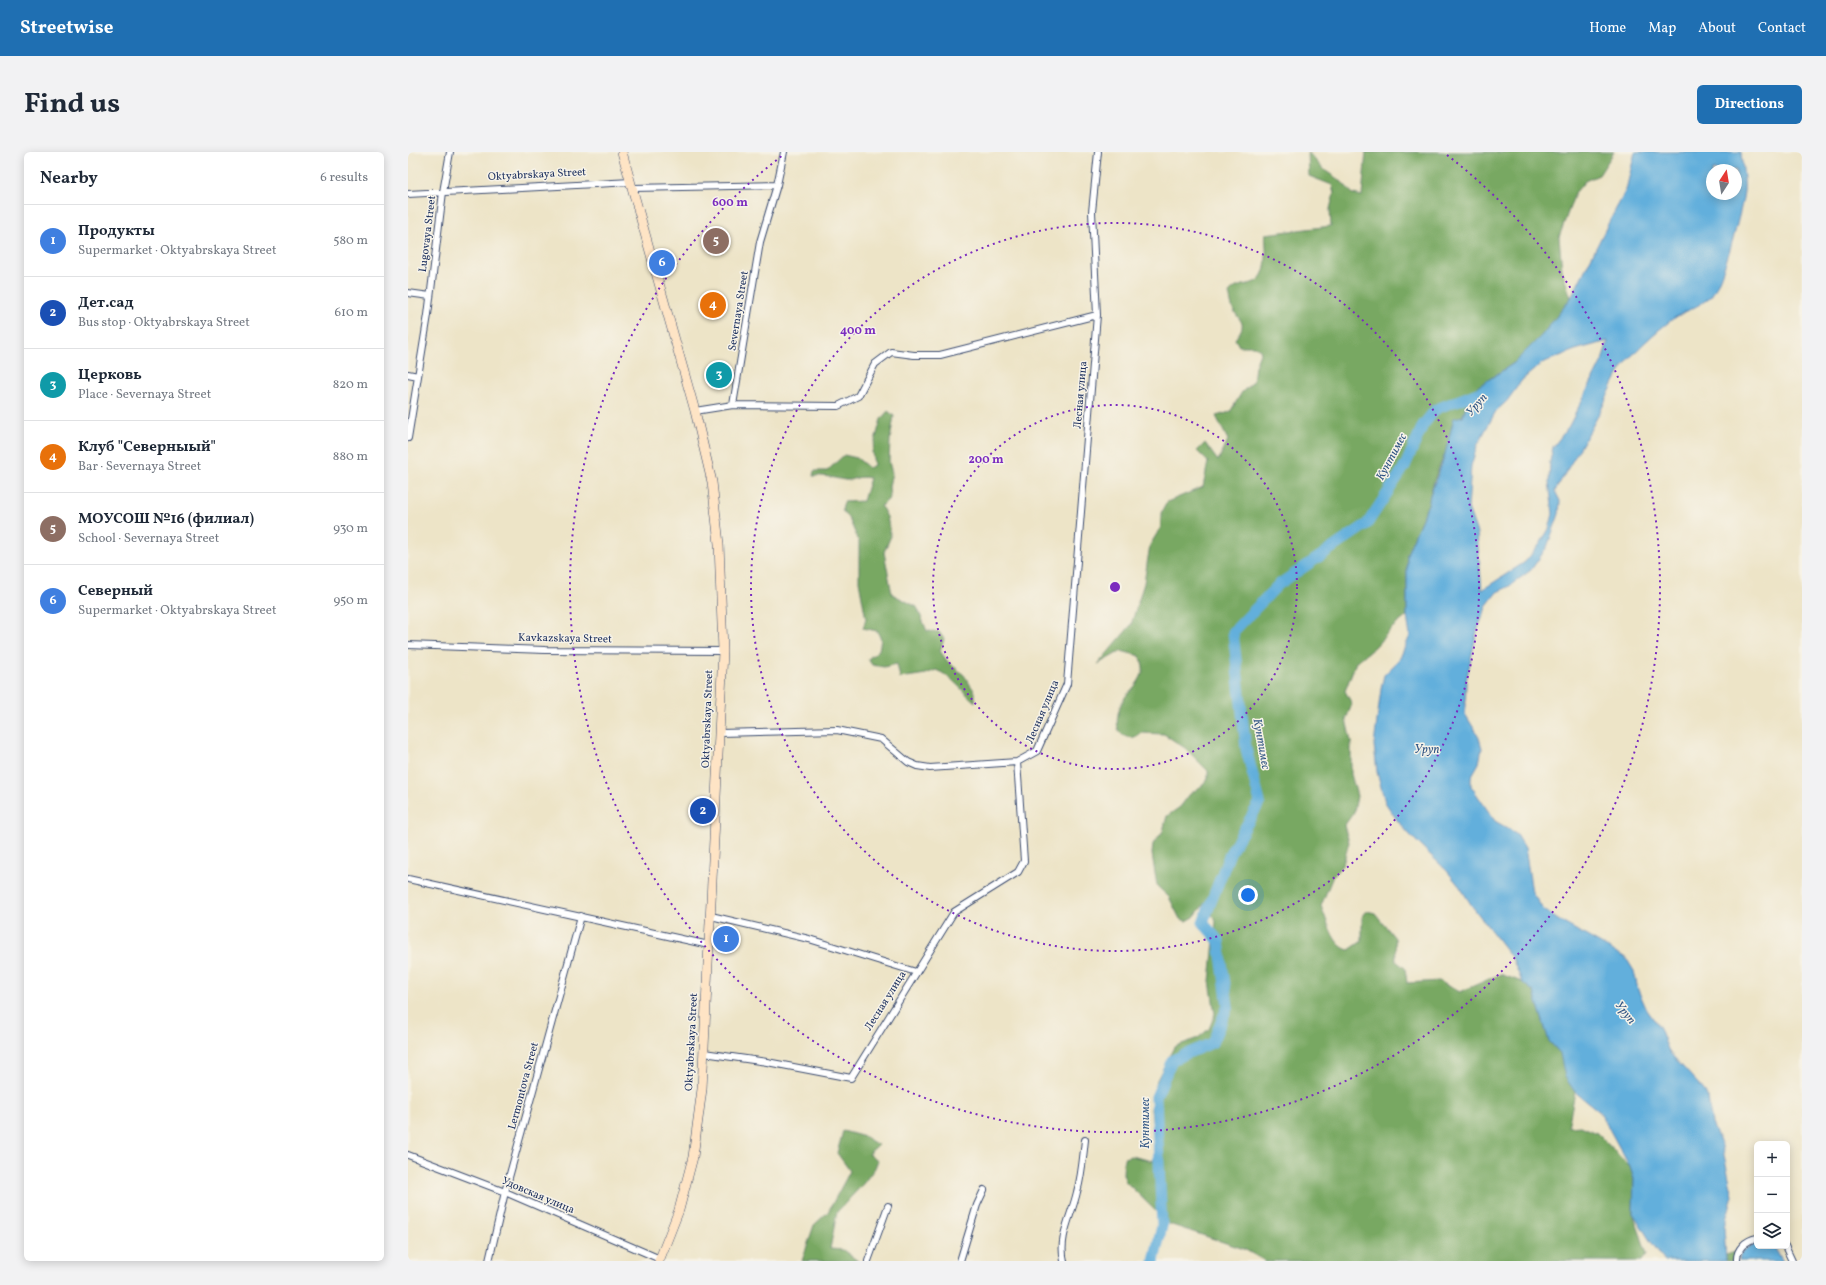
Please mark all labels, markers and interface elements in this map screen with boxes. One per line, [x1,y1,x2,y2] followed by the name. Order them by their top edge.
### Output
[20,15,113,41] text: Streetwise
[1589,19,1626,38] text: Home
[1648,19,1676,38] text: Map
[1698,19,1736,38] text: About
[1758,19,1806,38] text: Contact
[24,85,120,124] text: Find us
[1697,85,1802,124] button: Directions
[1706,164,1742,200] north arrow
[488,165,587,185] street label: Oktyabrskaya Street
[40,167,98,190] text: Nearby
[320,169,368,187] text: 6 results
[416,195,440,273] street label: Lugovaya Street
[712,195,748,211] text: 600 m
[78,221,155,242] text: Продукты
[703,226,729,256] pin: 5
[50,232,56,250] text: 1
[333,232,368,250] text: 580 m
[78,242,276,260] text: Supermarket · Oktyabrskaya Street
[649,248,675,278] pin: 6
[725,270,753,352] street label: Severnaya Street
[700,290,726,320] pin: 4
[78,293,134,314] text: Дет.сад
[50,304,56,322] text: 2
[334,304,368,322] text: 610 m
[78,314,250,332] text: Bus stop · Oktyabrskaya Street
[840,323,876,339] text: 400 m
[706,360,732,390] pin: 3
[1071,360,1091,430] street label: Лесная улица
[78,365,142,386] text: Церковь
[50,376,56,394] text: 3
[333,376,368,394] text: 820 m
[78,386,211,404] text: Place · Severnaya Street
[1463,390,1491,420] water label: Уруп
[1373,430,1411,483] water label: Кунтимес
[78,437,216,458] text: Клуб "Северныый"
[49,448,57,466] text: 4
[333,448,368,466] text: 880 m
[968,452,1004,468] text: 200 m
[78,458,201,476] text: Bar · Severnaya Street
[78,509,254,530] text: МОУСОШ №16 (филиал)
[50,520,56,538] text: 5
[333,520,368,538] text: 930 m
[78,530,219,548] text: School · Severnaya Street
[1108,580,1122,594] centre of rings
[78,581,153,602] text: Северный
[49,592,57,610] text: 6
[333,592,368,610] text: 950 m
[78,602,276,620] text: Supermarket · Oktyabrskaya Street
[518,631,612,647] street label: Kavkazskaya Street
[699,669,717,768] street label: Oktyabrskaya Street
[1023,677,1063,746] street label: Лесная улица
[1249,717,1273,771] water label: Кунтимес
[1414,742,1440,758] water label: Уруп
[690,796,716,826] pin: 2
[1238,885,1258,905] your location
[713,924,739,954] pin: 1
[862,968,911,1034] street label: Лесная улица
[682,992,702,1091] street label: Oktyabrskaya Street
[1611,998,1639,1028] water label: Уруп
[505,1040,543,1131] street label: Lermontova Street
[1138,1097,1154,1149] water label: Кунтимес
[1754,1141,1790,1249] map controls
[1754,1141,1790,1177] button: +
[499,1174,577,1218] street label: Удовская улица
[1754,1177,1790,1213] button: −
[1754,1213,1790,1249] button: layers

